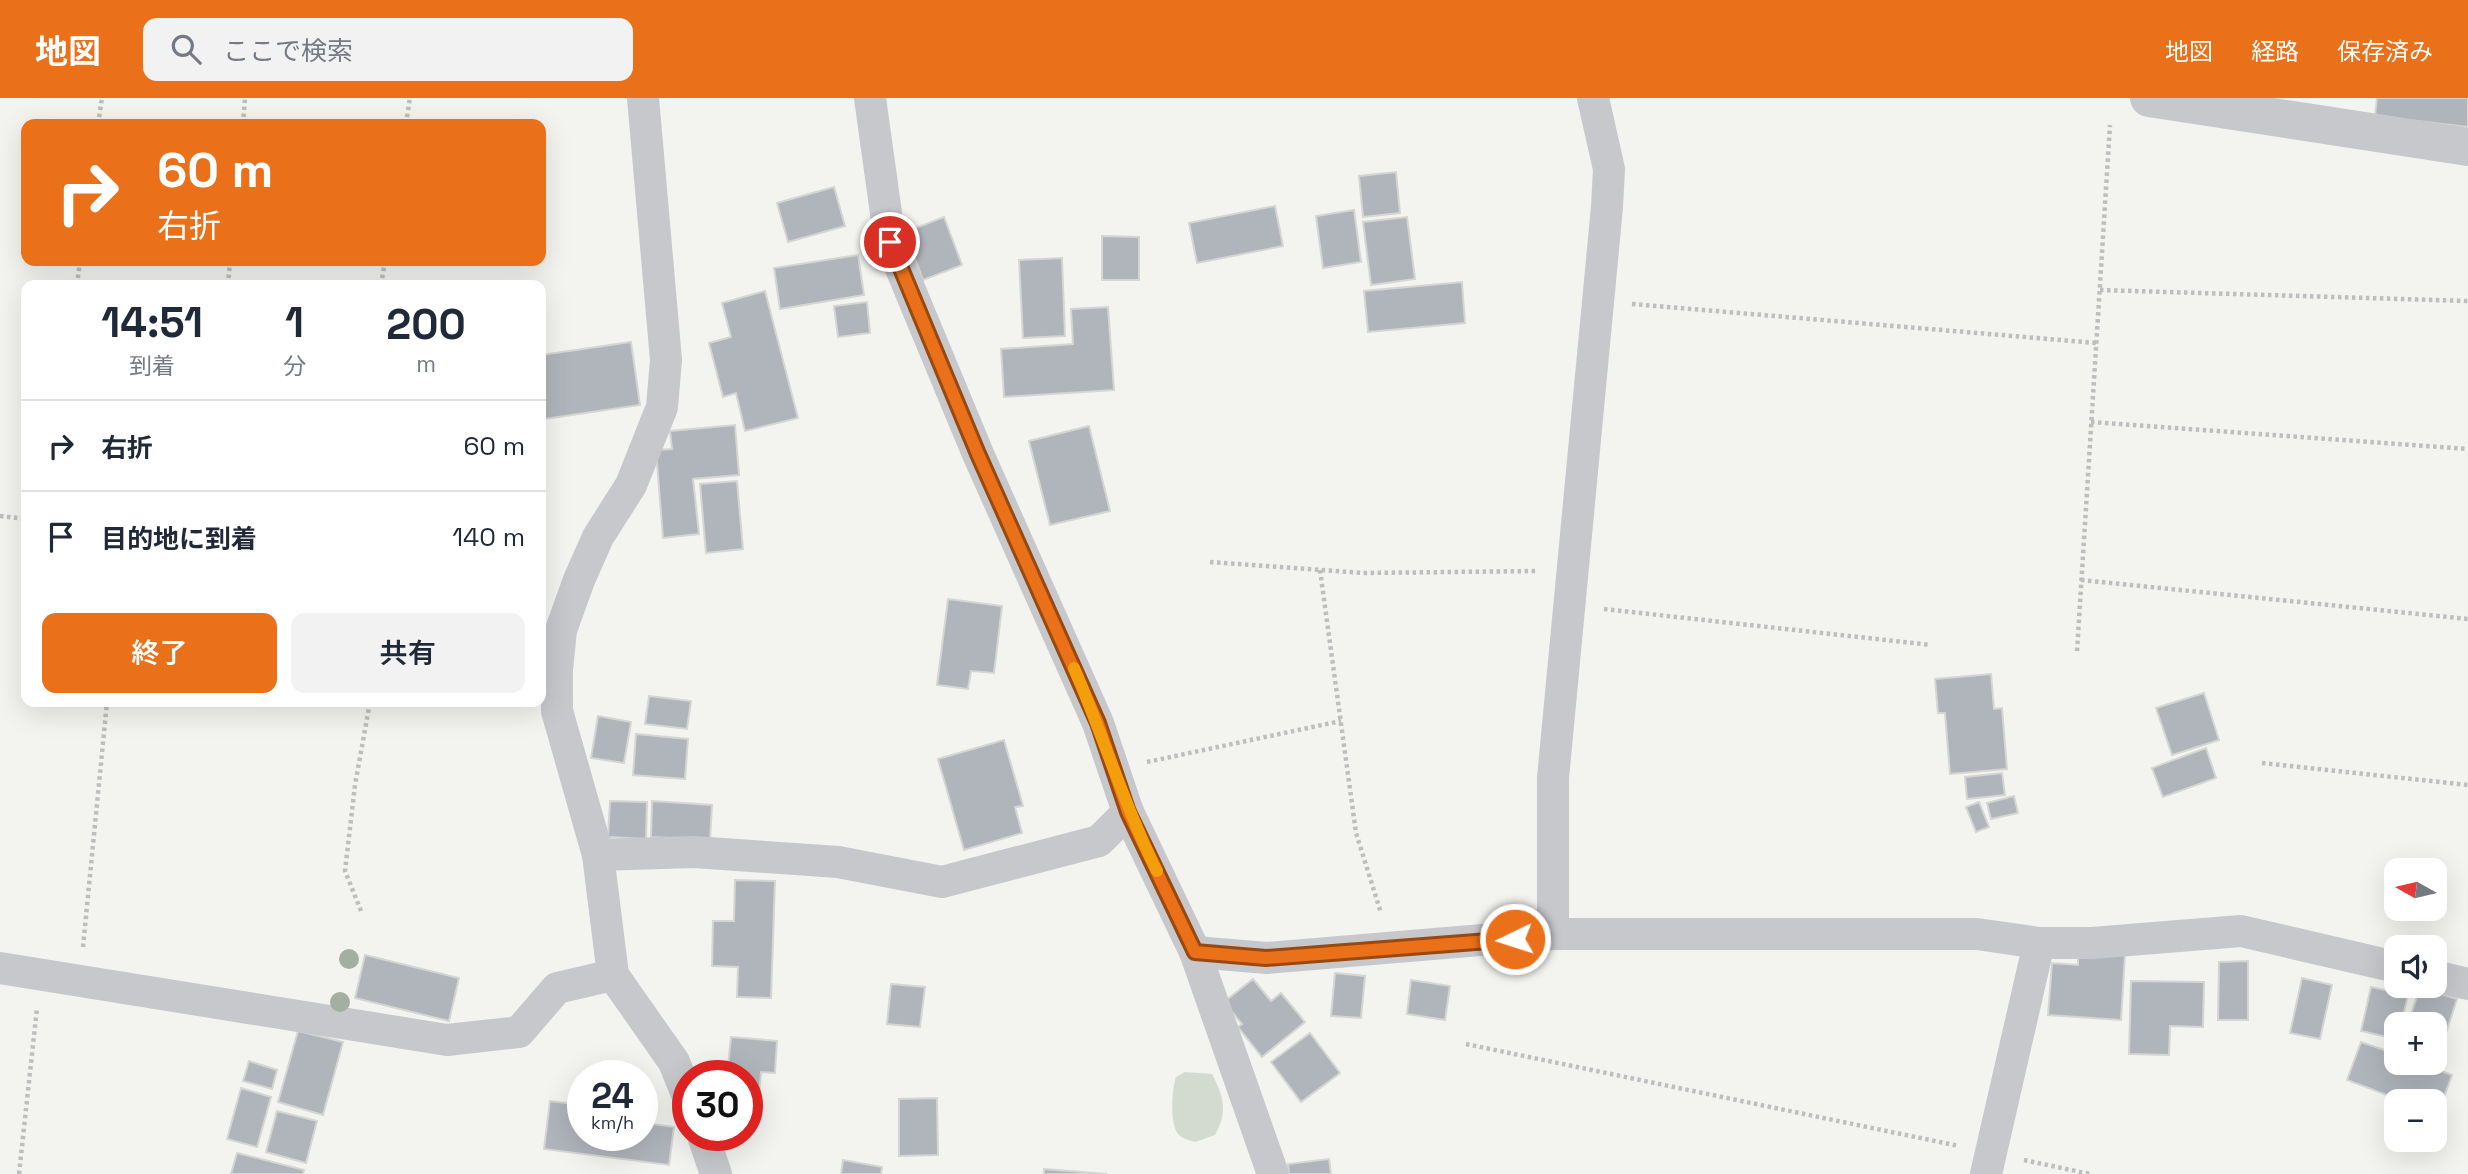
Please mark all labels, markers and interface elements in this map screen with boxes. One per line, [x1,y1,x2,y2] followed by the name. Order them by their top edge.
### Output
[143,18,633,81] search box
[167,30,205,68] icon: search
[35,31,101,73] text: 地図
[223,34,353,68] text: ここで検索
[2165,36,2213,67] text: 地図
[2251,36,2299,67] text: 経路
[2337,36,2433,67] text: 保存済み
[157,139,273,201] text: 60 m
[42,147,133,238] icon: right
[157,206,221,246] text: 右折
[860,212,920,272] pin
[871,223,909,261] icon: arrive
[101,296,203,349] text: 14:51
[285,296,304,349] text: 1
[386,298,466,351] text: 200
[416,349,436,379] text: m
[129,351,175,381] text: 到着
[283,351,306,381] text: 分
[42,427,80,465] icon: right
[463,429,525,463] text: 60 m
[101,431,153,465] text: 右折
[42,518,80,556] icon: arrive
[452,520,525,554] text: 140 m
[101,522,257,556] text: 目的地に到着
[42,613,277,693] button: 終了
[291,613,525,693] button: 共有
[2384,858,2446,920] north arrow
[2384,858,2447,1152] map controls
[1478,902,1552,976] position arrow
[2384,935,2447,998] button: sound
[2384,1012,2447,1075] button: +
[672,1060,763,1151] speed limit sign: 30
[591,1074,634,1118] text: 24
[2384,1089,2447,1152] button: −
[591,1111,634,1134] text: km/h

